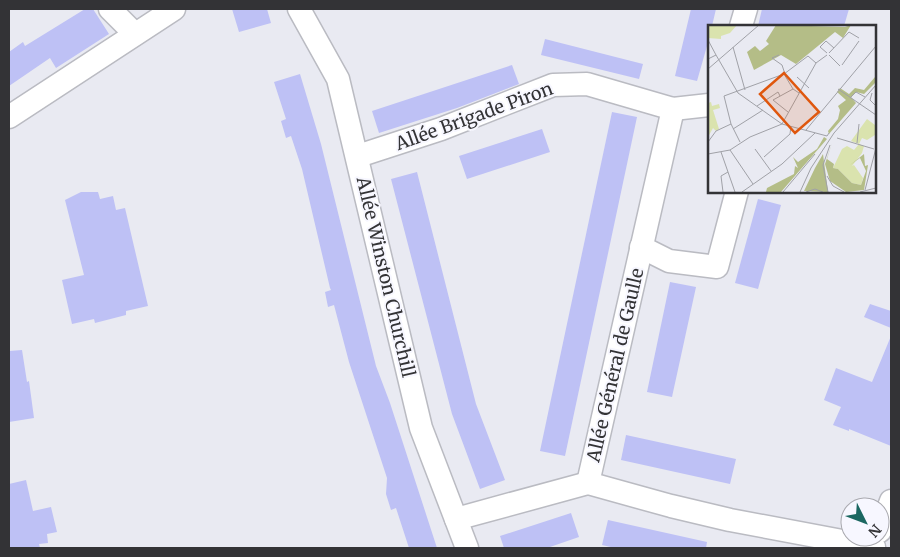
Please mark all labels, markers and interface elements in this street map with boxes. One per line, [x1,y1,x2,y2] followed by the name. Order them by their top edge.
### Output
[708,25,875,192] inset map
[391,77,556,156] street label: Allée Brigade Piron
[352,174,420,380] street label: Allée Winston Churchill
[581,266,648,465] street label: Allée Général de Gaulle
[840,497,890,547] north arrow
[864,521,885,541] text: N

